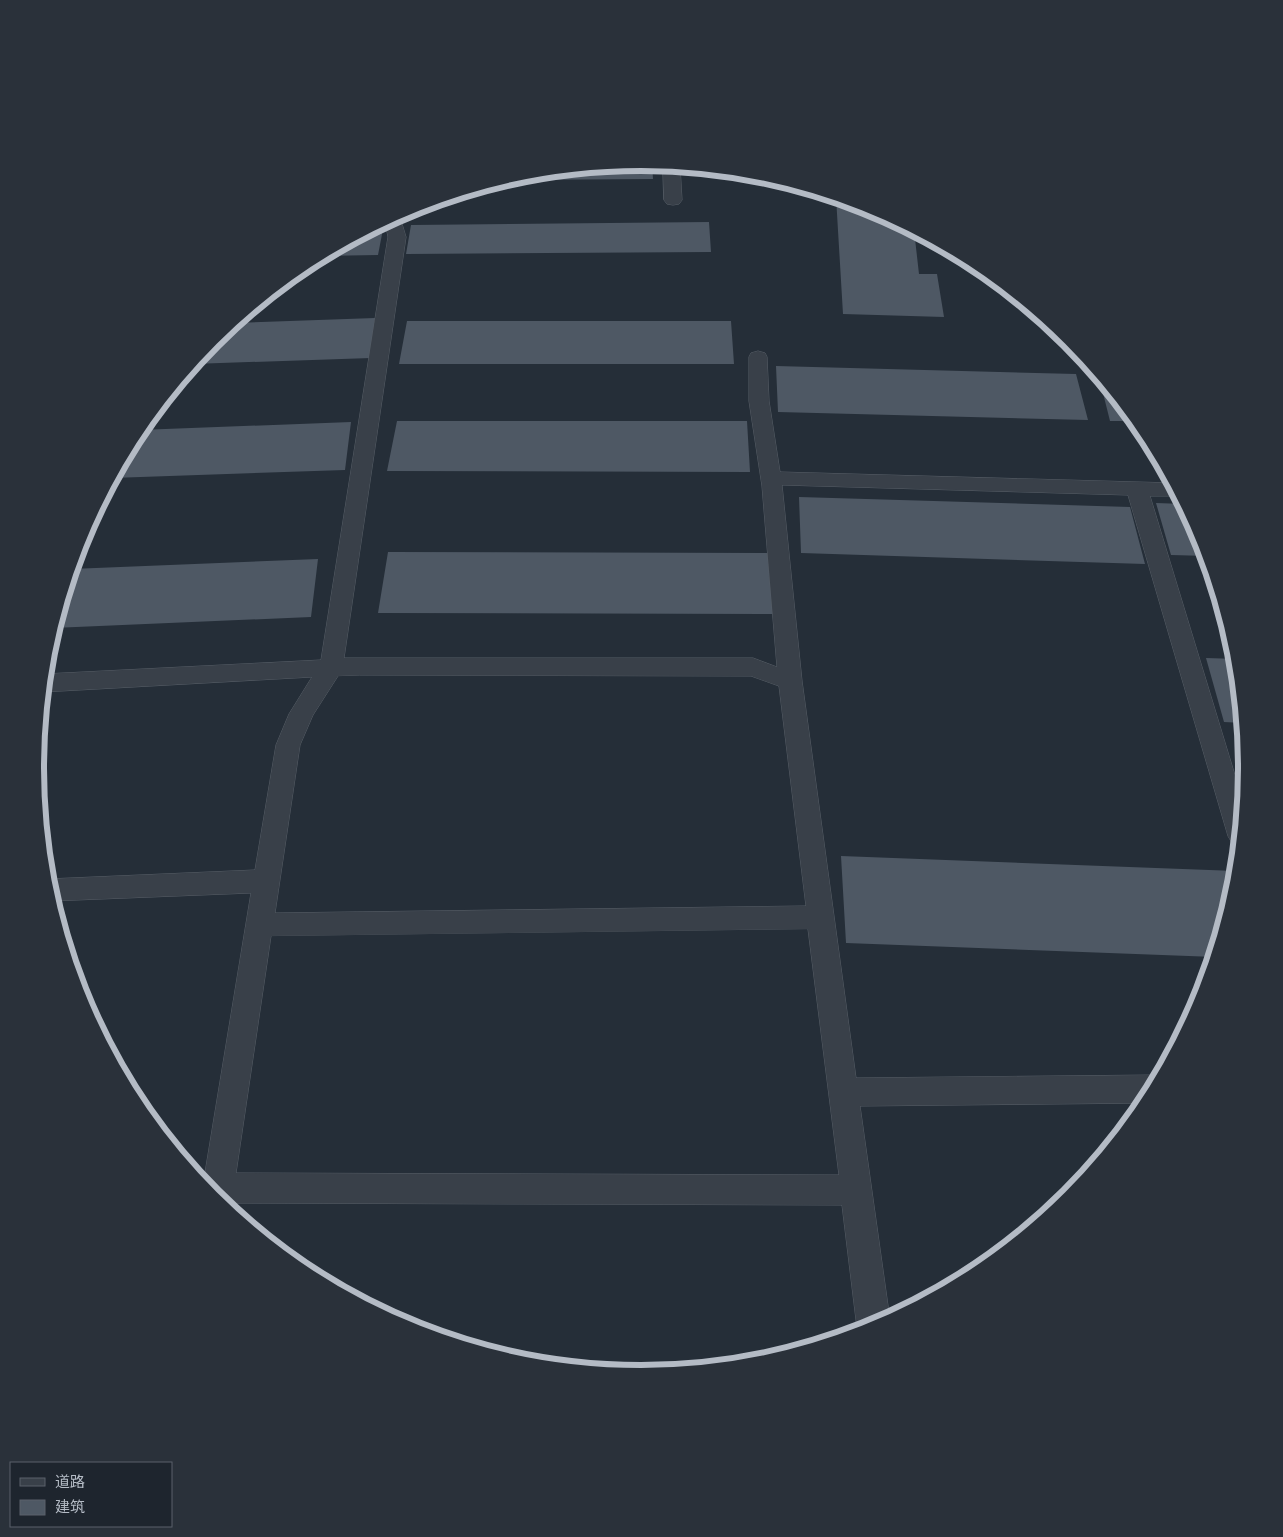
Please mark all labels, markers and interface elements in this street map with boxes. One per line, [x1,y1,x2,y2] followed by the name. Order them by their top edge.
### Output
[10,1462,172,1527] legend
[55,1472,85,1491] text: 道路
[55,1497,85,1516] text: 建筑

